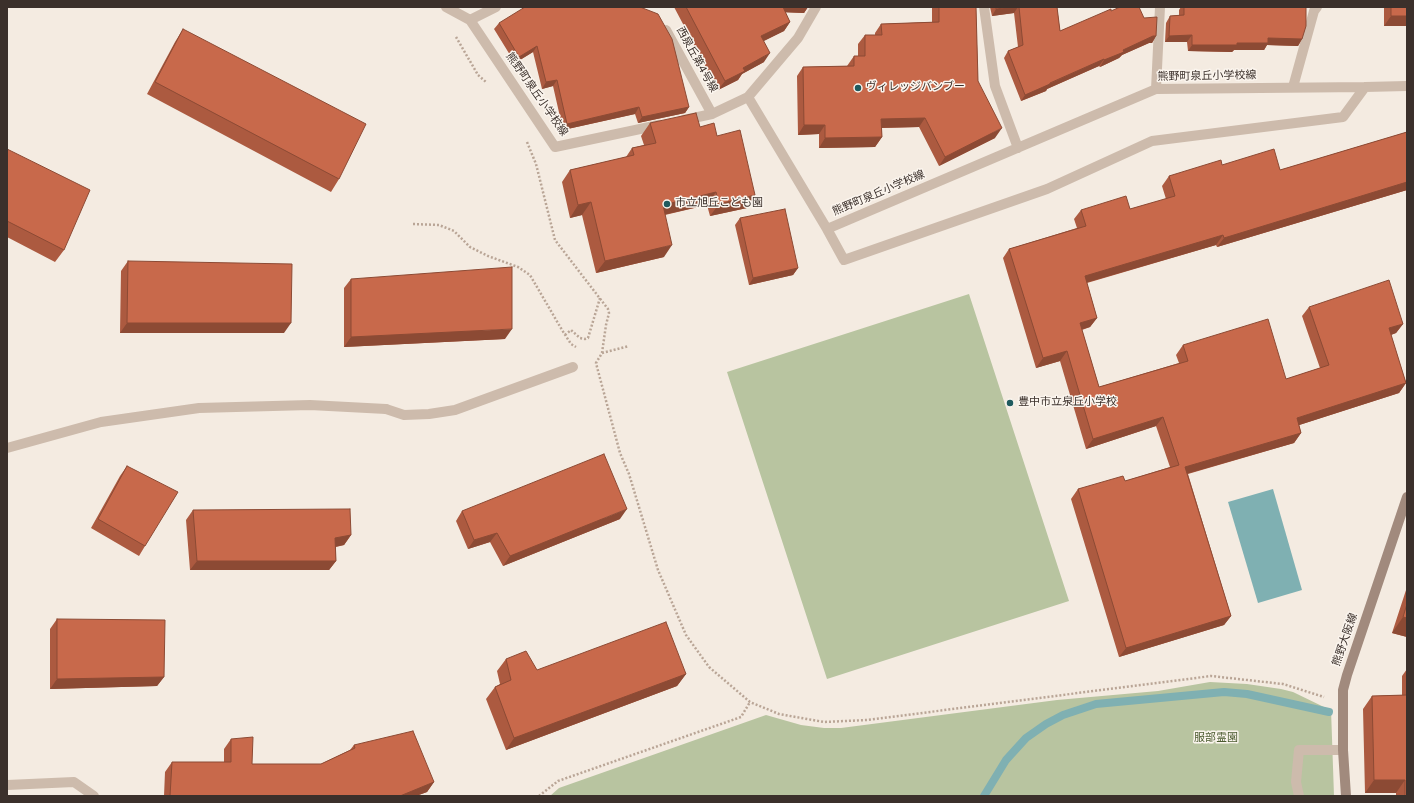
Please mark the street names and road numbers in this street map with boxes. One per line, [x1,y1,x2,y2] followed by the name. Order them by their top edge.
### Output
[673,25,719,95] street label: 西泉丘第4号線
[502,51,570,139] street label: 熊野町泉丘小学校線
[1157,70,1257,84] street label: 熊野町泉丘小学校線
[831,169,927,219] street label: 熊野町泉丘小学校線
[1331,612,1361,668] street label: 熊野大阪線

